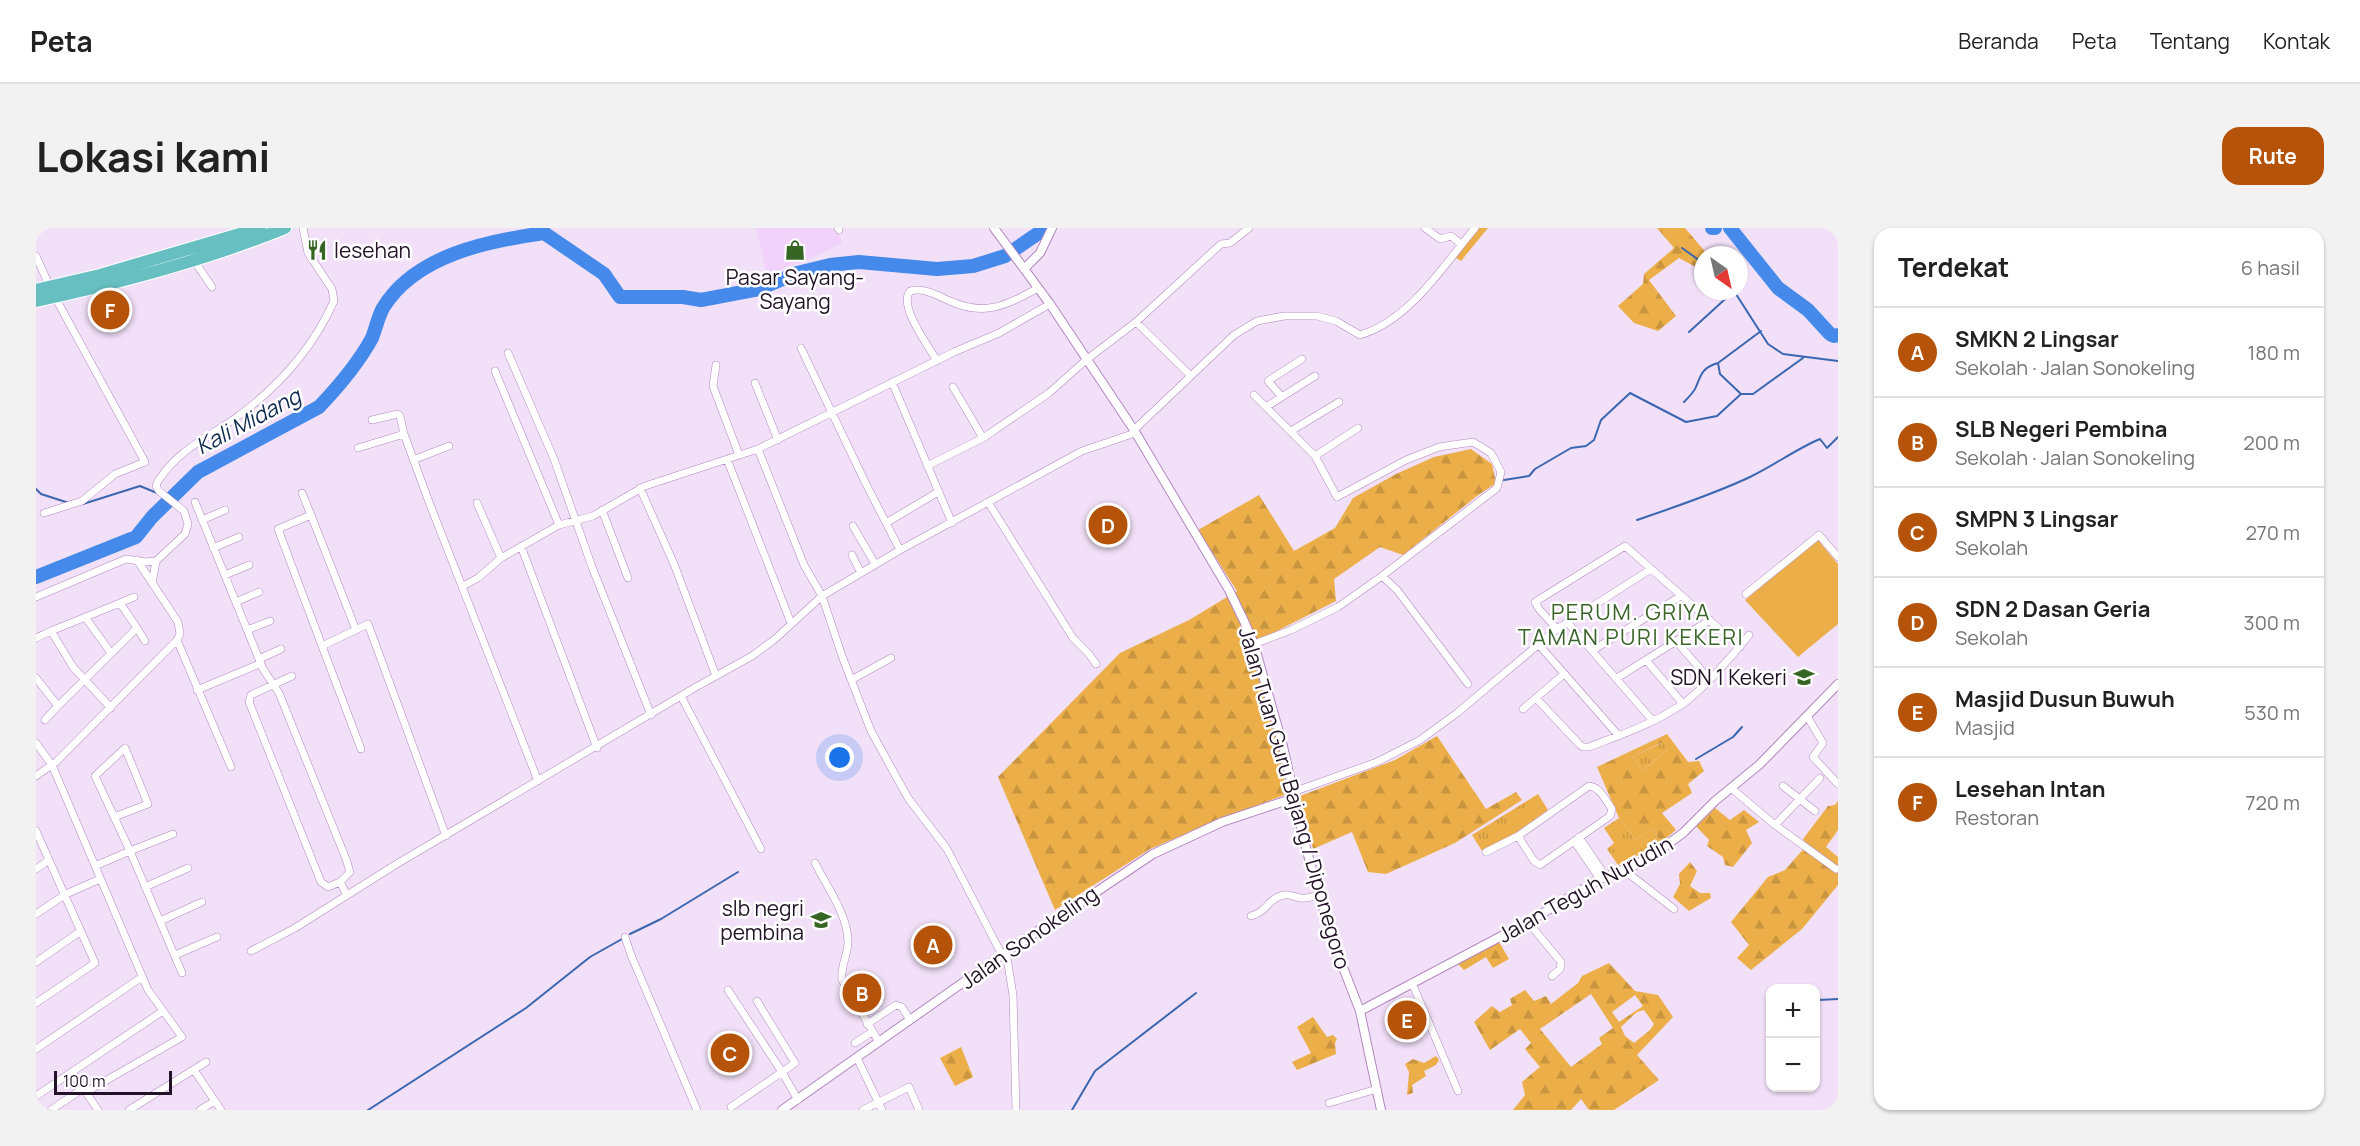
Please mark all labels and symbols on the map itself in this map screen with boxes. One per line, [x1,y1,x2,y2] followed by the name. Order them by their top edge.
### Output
[334,236,411,264] place label: lesehan
[305,238,329,262] restaurant icon: lesehan
[783,238,807,262] shop icon: Pasar Sayang- Sayang
[1694,246,1748,300] north arrow
[726,263,864,315] place label: Pasar Sayang- Sayang
[90,288,130,332] pin: F
[190,380,308,461] water label: Kali Midang
[1088,502,1128,548] pin: D
[1518,597,1744,652] district label: PERUM. GRIYA TAMAN PURI KEKERI
[1233,624,1357,972] street label: Jalan Tuan Guru Bajang / Diponegoro
[1670,663,1787,691] place label: SDN 1 Kekeri
[1792,665,1816,689] school or university icon: SDN 1 Kekeri
[825,743,854,772] your location
[1492,829,1678,949] street label: Jalan Teguh Nurudin
[955,879,1103,995] street label: Jalan Sonokeling
[720,894,804,946] place label: slb negri pembina
[809,908,833,932] school or university icon: slb negri pembina
[914,922,952,968] pin: A
[842,970,882,1016] pin: B
[1388,998,1426,1042] pin: E
[710,1030,750,1076] pin: C
[54,1068,172,1096] scale bar

